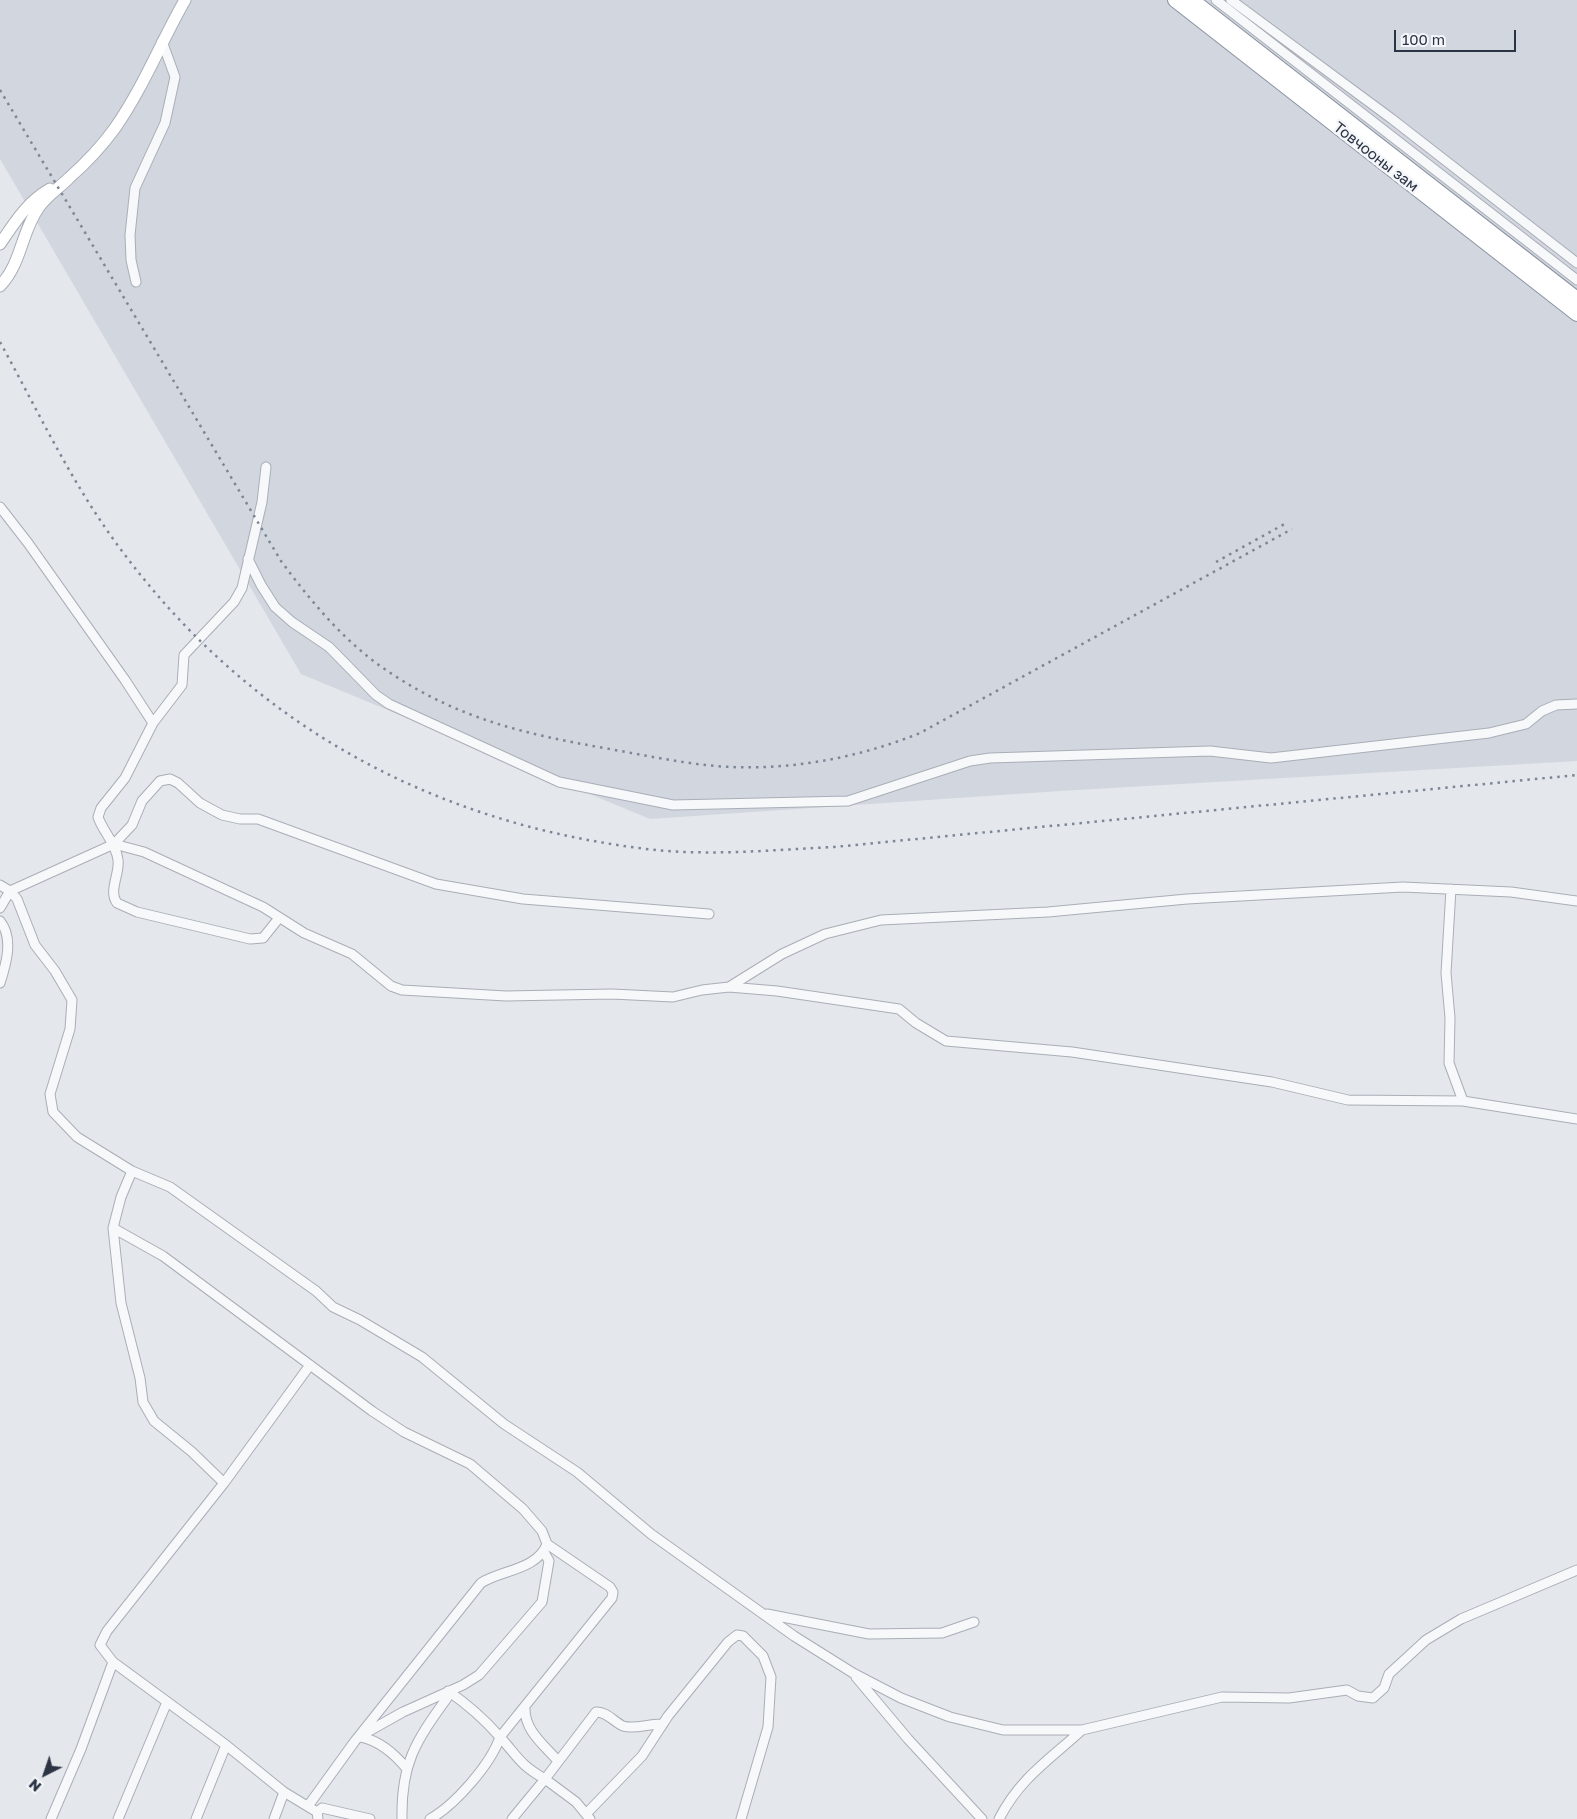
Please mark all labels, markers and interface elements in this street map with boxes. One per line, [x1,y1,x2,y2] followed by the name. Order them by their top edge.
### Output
[1397,20,1520,52] scale bar
[1402,30,1445,48] text: 100 m
[1330,118,1422,196] street label: Товчооны зам
[20,1749,70,1799] north arrow
[25,1776,44,1796] text: N

